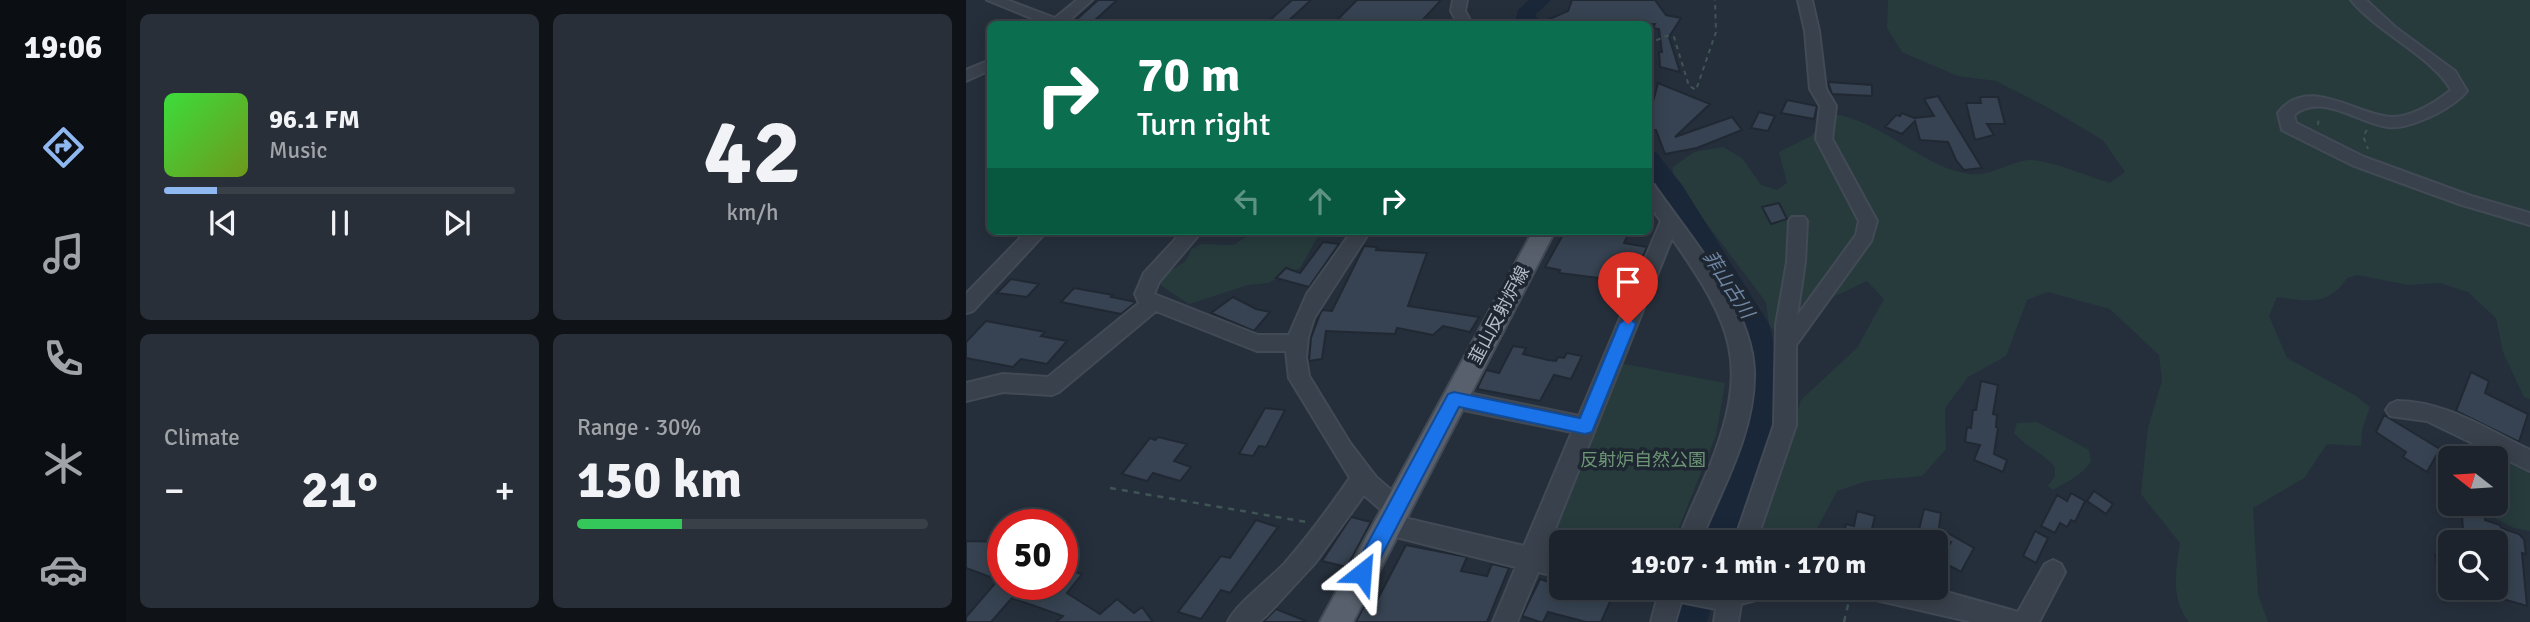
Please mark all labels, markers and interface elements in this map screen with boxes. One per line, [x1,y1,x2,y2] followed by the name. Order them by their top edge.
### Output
[24,28,102,67] text: 19:06
[1137,45,1240,105] text: 70 m
[1022,49,1113,140] icon: right
[703,96,802,209] text: 42
[269,104,360,136] text: 96.1 FM
[1137,105,1270,144] text: Turn right
[39,123,88,172] icon: directions
[269,136,327,165] text: Music
[1228,182,1266,220] icon: left
[1301,182,1339,220] icon: ahead
[1374,182,1412,220] icon: right
[726,198,779,227] text: km/h
[204,204,242,242] icon: previous
[321,204,359,242] icon: pause
[438,204,476,242] icon: next
[39,229,88,278] icon: music
[1697,246,1760,325] water label: 菲山古川
[1598,252,1658,324] pin
[1464,262,1534,368] street label: 韮山反射炉線
[1609,263,1647,301] icon: arrive
[39,334,88,383] icon: phone
[577,413,701,442] text: Range · 30%
[164,423,240,452] text: Climate
[39,439,88,488] icon: climate
[2438,446,2508,516] north arrow
[2438,446,2508,600] map controls
[577,448,742,512] text: 150 km
[1580,449,1706,471] park label: 反射炉自然公園
[301,458,378,522] text: 21°
[164,467,185,514] text: −
[494,467,515,514] text: +
[987,509,1078,600] speed limit sign: 50
[2438,530,2508,600] button: search
[1325,536,1399,610] position arrow
[39,545,88,594] icon: car
[1631,549,1866,581] text: 19:07 · 1 min · 170 m

